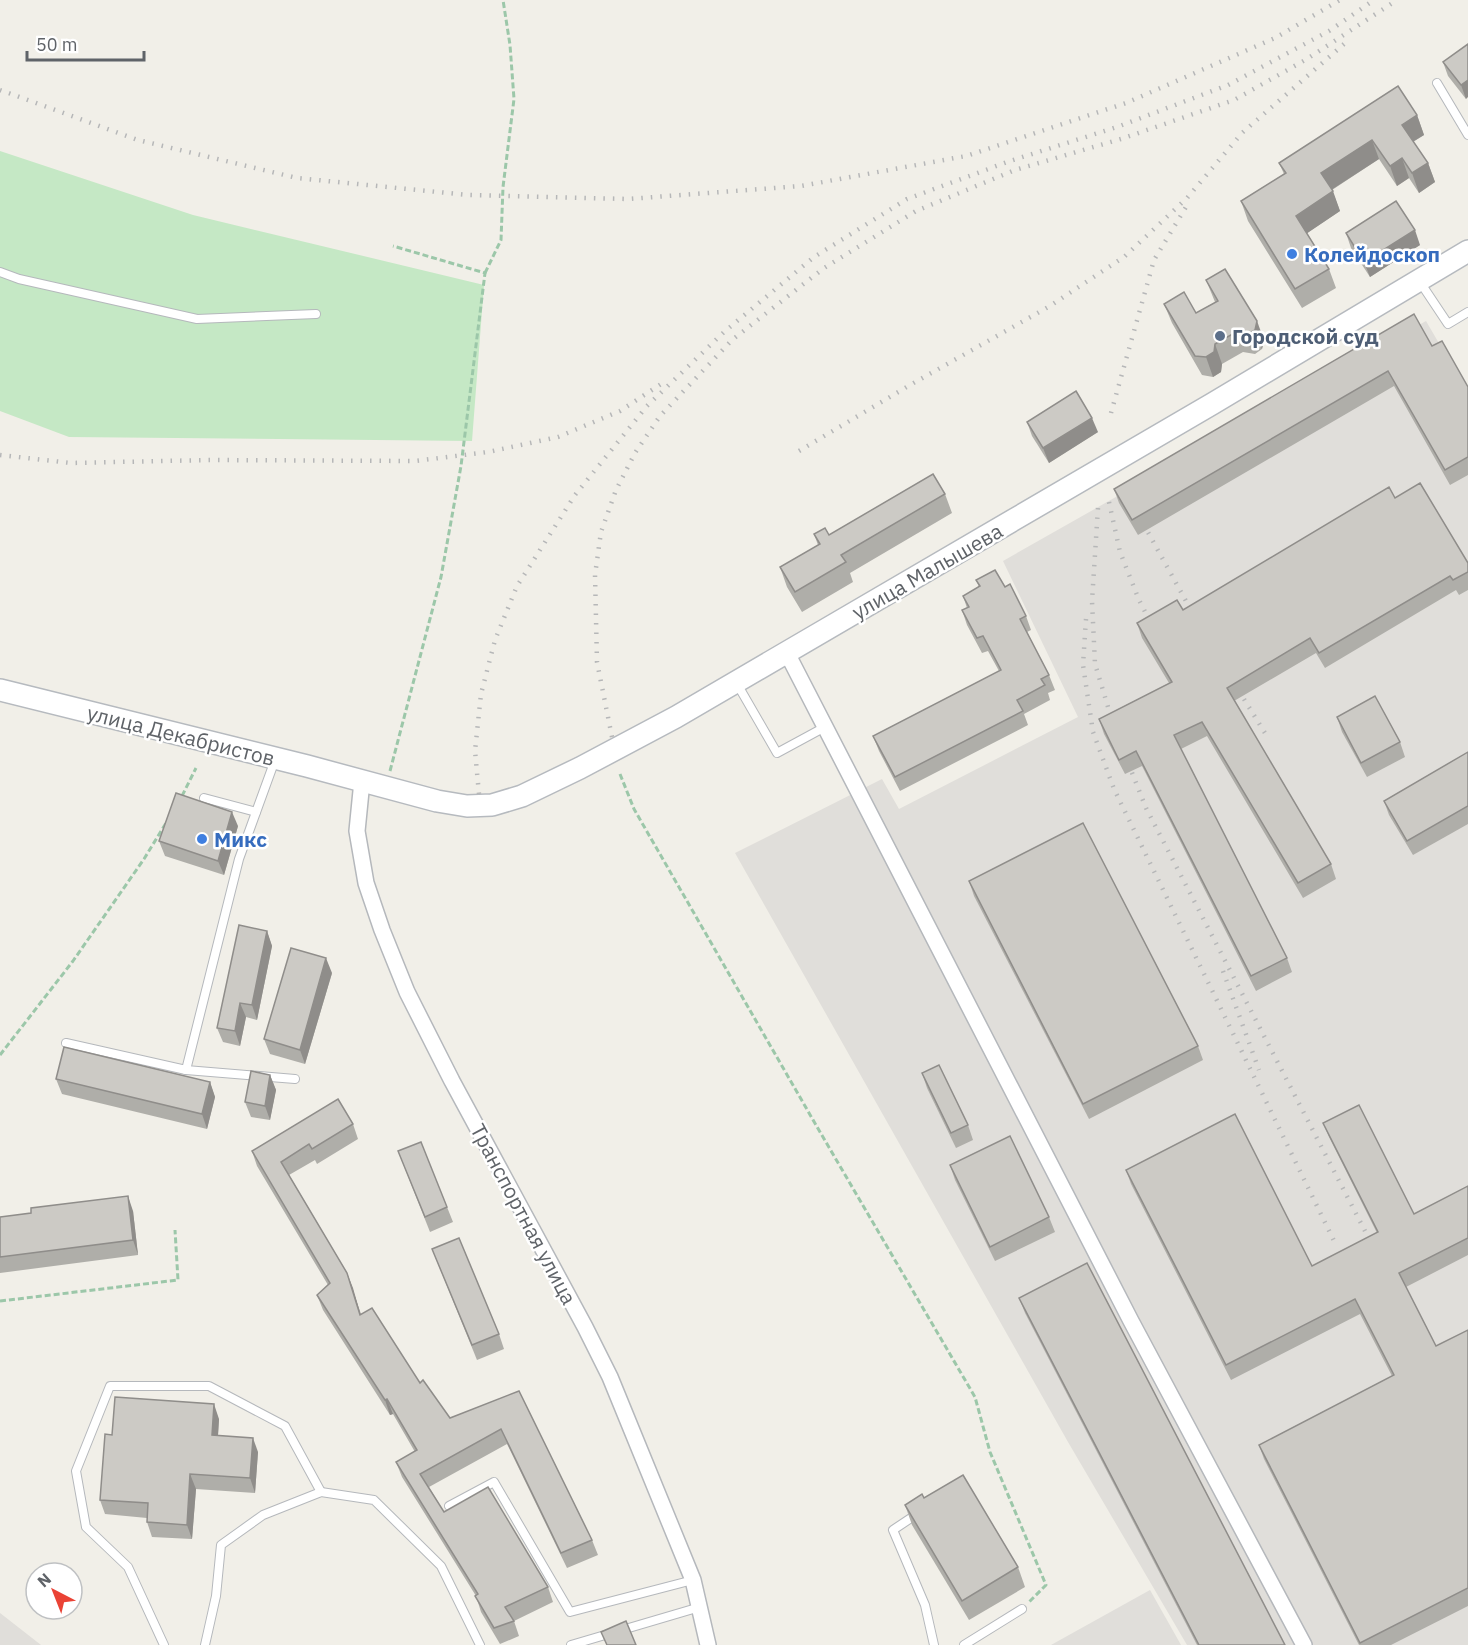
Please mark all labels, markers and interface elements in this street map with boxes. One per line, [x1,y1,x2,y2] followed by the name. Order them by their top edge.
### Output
[27,24,144,62] scale bar
[36,33,78,56] text: 50 m
[1304,240,1440,268] place label: Колейдоскоп
[1285,247,1299,261] marker: Колейдоскоп
[1232,322,1379,350] place label: Городской суд
[1213,329,1227,343] marker: Городской суд
[846,516,1008,626] street label: улица Малышева
[84,698,278,772] street label: улица Декабристов
[214,825,267,853] place label: Микс
[195,832,209,846] marker: Микс
[464,1119,584,1309] street label: Транспортная улица
[24,1561,84,1621] north arrow
[33,1569,55,1591] text: N

